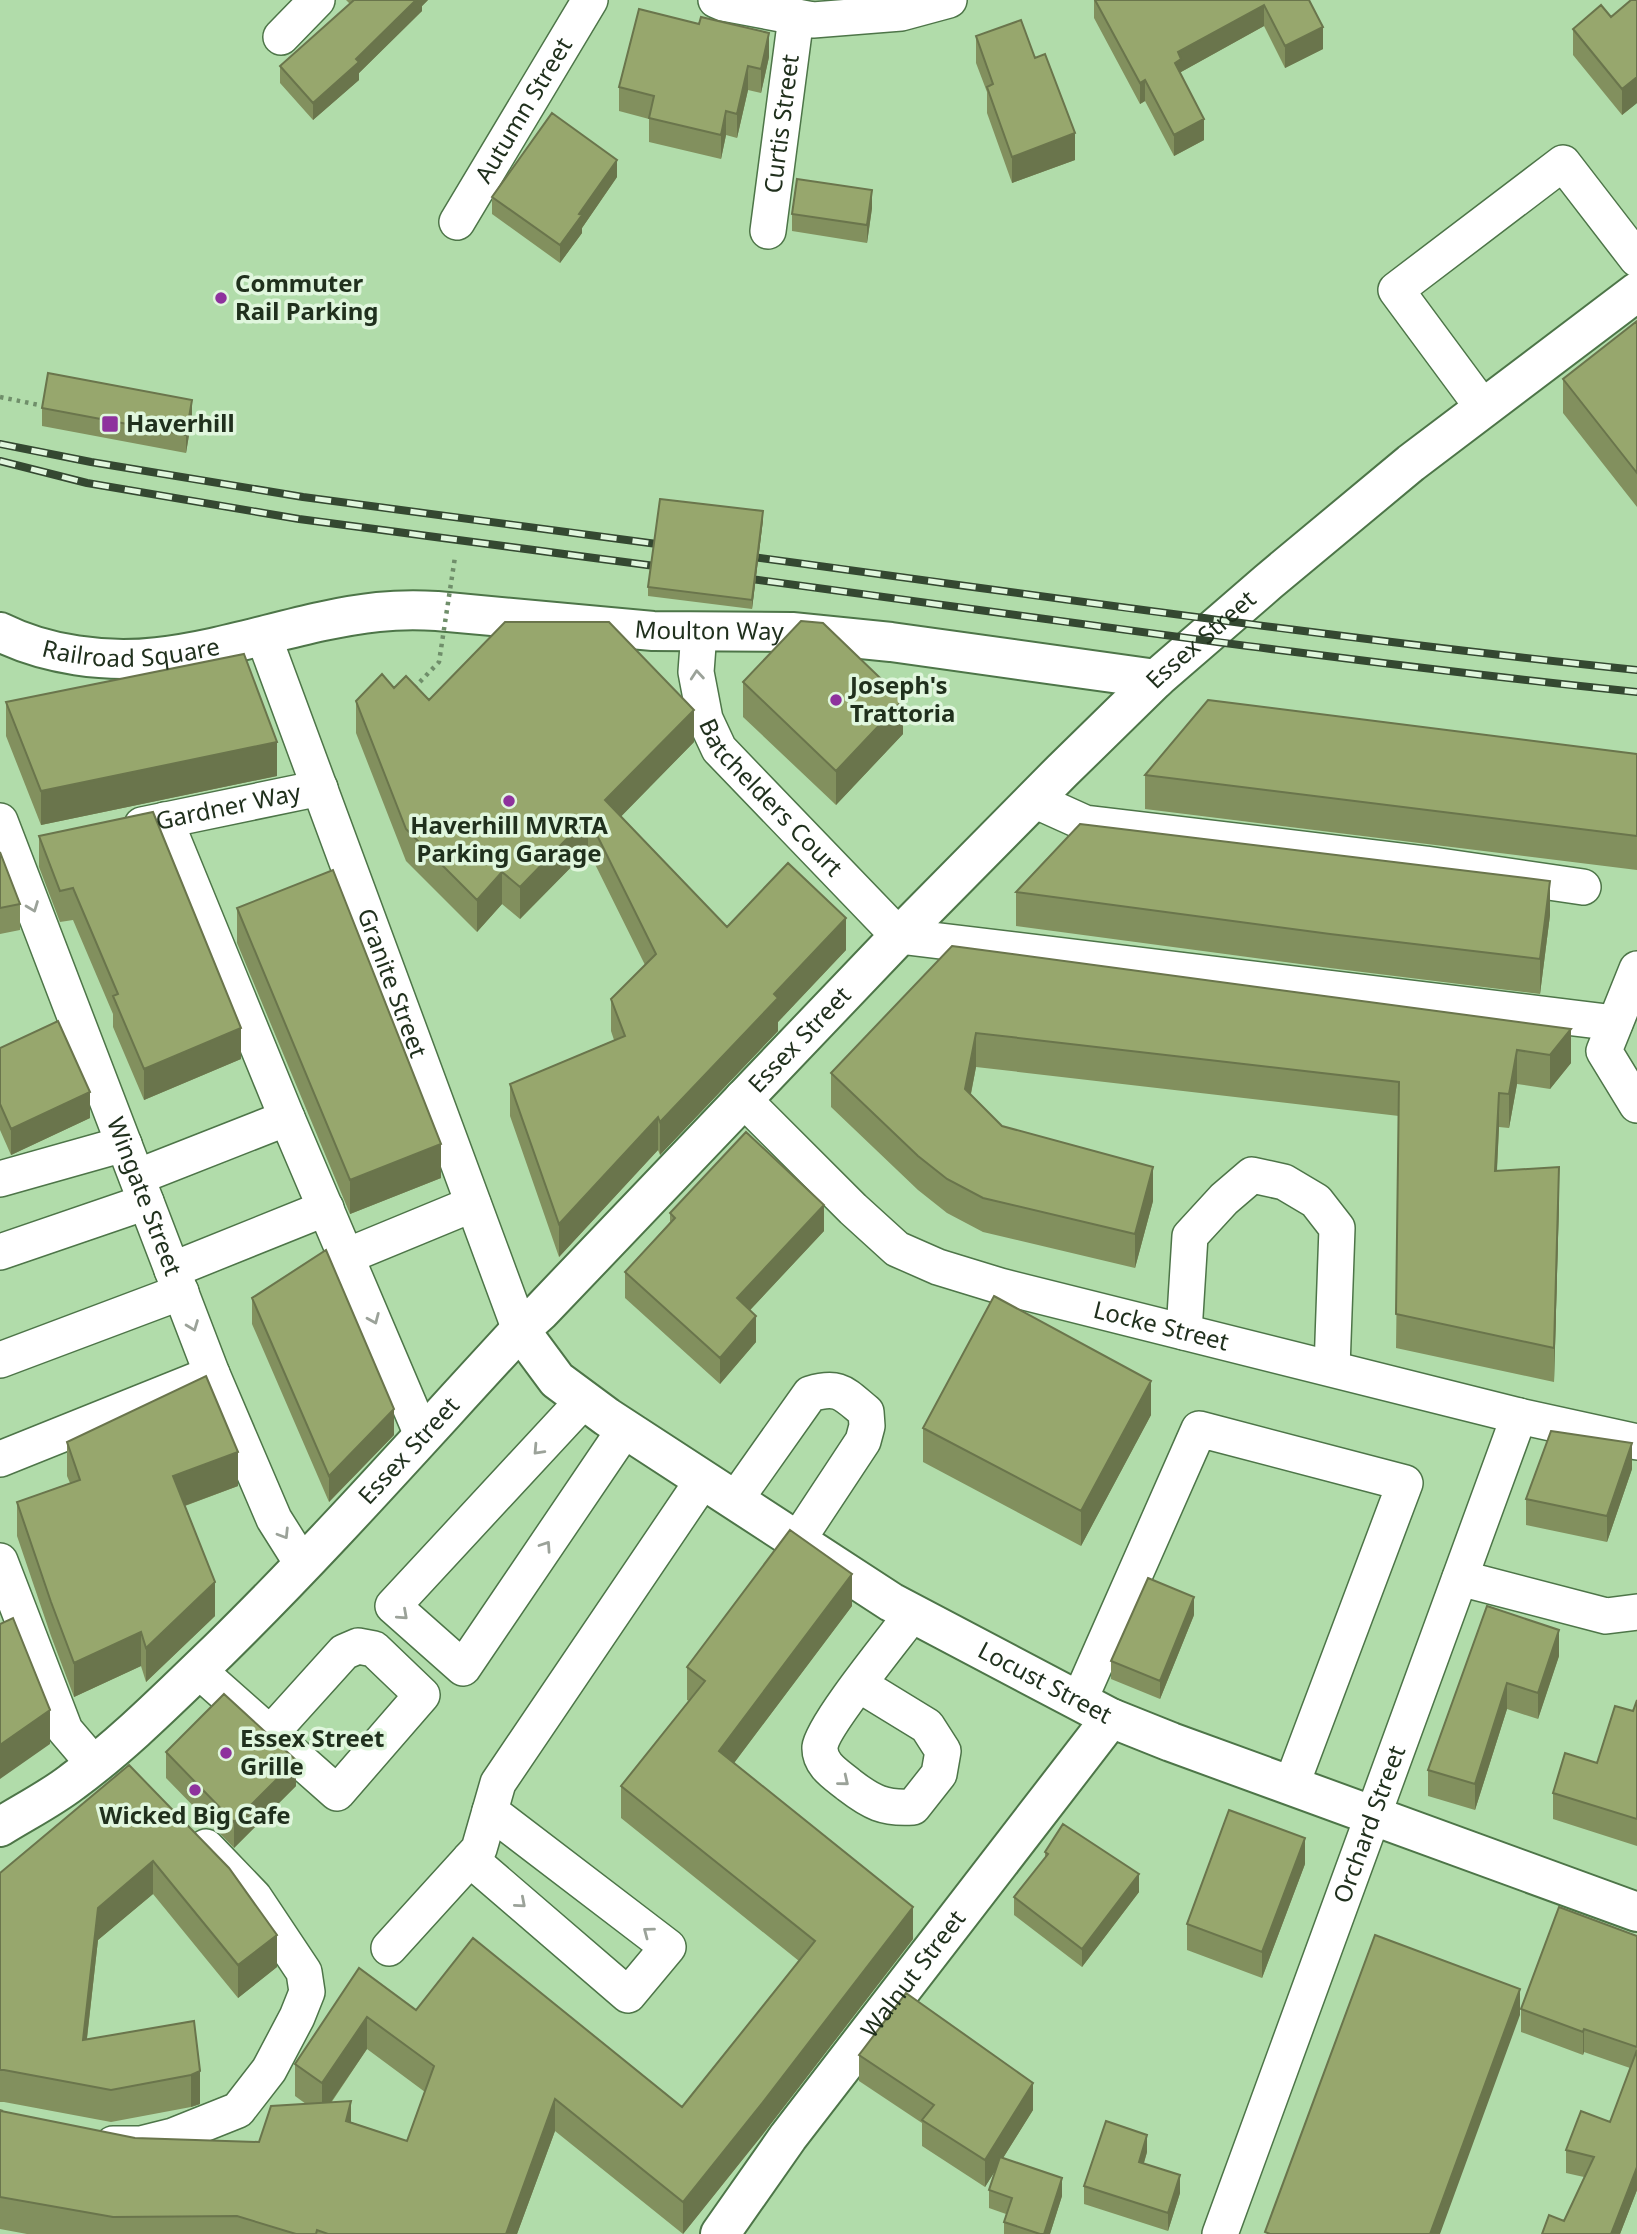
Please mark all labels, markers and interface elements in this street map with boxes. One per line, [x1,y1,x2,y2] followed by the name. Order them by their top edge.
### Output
[466,30,579,189] street label: Autumn Street
[755,52,806,195] street label: Curtis Street
[235,266,379,327] place label: Commuter Rail Parking
[213,290,229,306] marker: Commuter Rail Parking
[126,406,235,439] place label: Haverhill
[100,414,120,434] marker: Haverhill
[1138,582,1262,695] street label: Essex Street
[633,611,785,647] street label: Moulton Way
[39,629,222,674] street label: Railroad Square
[848,668,955,729] place label: Joseph's Trattoria
[690,669,705,681] one-way arrow
[828,692,844,708] marker: Joseph's Trattoria
[692,713,851,883] street label: Batchelders Court
[152,774,304,837] street label: Gardner Way
[501,793,517,809] marker: Haverhill MVRTA Parking Garage
[410,808,608,869] place label: Haverhill MVRTA Parking Garage
[25,901,39,913] one-way arrow
[350,903,436,1062] street label: Granite Street
[740,978,858,1099] street label: Essex Street
[100,1112,191,1280] street label: Wingate Street
[1090,1292,1233,1358] street label: Locke Street
[365,1312,379,1324] one-way arrow
[185,1319,199,1331] one-way arrow
[350,1389,466,1511] street label: Essex Street
[533,1442,546,1455] one-way arrow
[275,1527,288,1540] one-way arrow
[538,1541,550,1554] one-way arrow
[395,1607,408,1619] one-way arrow
[973,1633,1118,1731] street label: Locust Street
[240,1721,384,1782] place label: Essex Street Grille
[1324,1740,1412,1907] street label: Orchard Street
[218,1745,234,1761] marker: Essex Street Grille
[836,1772,848,1785] one-way arrow
[187,1782,203,1798] marker: Wicked Big Cafe
[99,1798,291,1831] place label: Wicked Big Cafe
[513,1895,526,1907] one-way arrow
[852,1902,972,2044] street label: Walnut Street
[644,1928,656,1940] one-way arrow

